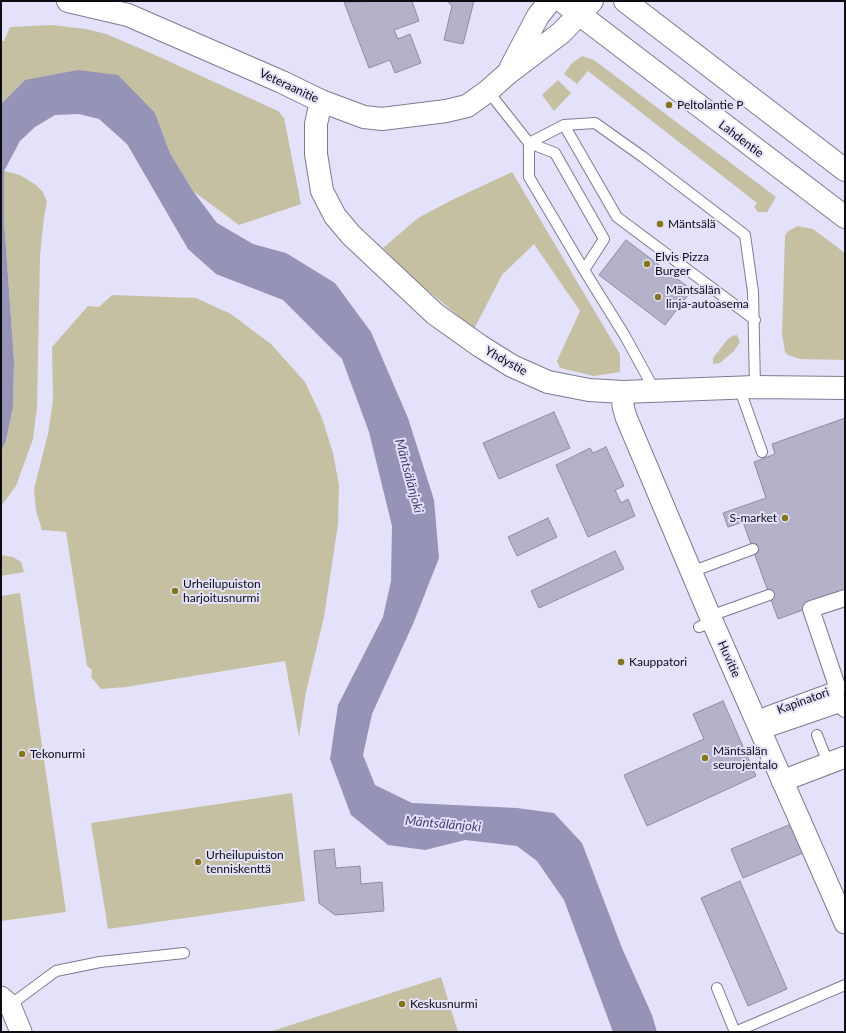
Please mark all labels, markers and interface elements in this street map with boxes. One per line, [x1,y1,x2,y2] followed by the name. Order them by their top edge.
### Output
[257,66,321,106] street label: Veteraanitie
[677,98,744,112] place label: Peltolantie P
[664,100,674,110] marker: Peltolantie P
[716,118,766,160] street label: Lahdentie
[668,217,716,231] place label: Mäntsälä
[655,219,665,229] marker: Mäntsälä
[655,250,709,278] place label: Elvis Pizza Burger
[642,259,652,269] marker: Elvis Pizza Burger
[666,283,749,311] place label: Mäntsälän linja-autoasema
[653,292,663,302] marker: Mäntsälän linja-autoasema
[482,344,530,378] street label: Yhdystie
[392,437,426,515] water label: Mäntsälänjoki
[729,511,777,525] place label: S-market
[780,513,790,523] marker: S-market
[183,577,261,605] place label: Urheilupuiston harjoitusnurmi
[170,586,180,596] marker: Urheilupuiston harjoitusnurmi
[715,638,743,680] street label: Huvitie
[629,655,687,669] place label: Kauppatori
[616,657,626,667] marker: Kauppatori
[775,685,831,717] street label: Kapinatori
[713,744,778,772] place label: Mäntsälän seurojentalo
[30,747,85,761] place label: Tekonurmi
[17,749,27,759] marker: Tekonurmi
[700,753,710,763] marker: Mäntsälän seurojentalo
[404,813,482,835] water label: Mäntsälänjoki
[206,848,284,876] place label: Urheilupuiston tenniskenttä
[193,857,203,867] marker: Urheilupuiston tenniskenttä
[410,997,478,1011] place label: Keskusnurmi
[397,999,407,1009] marker: Keskusnurmi

